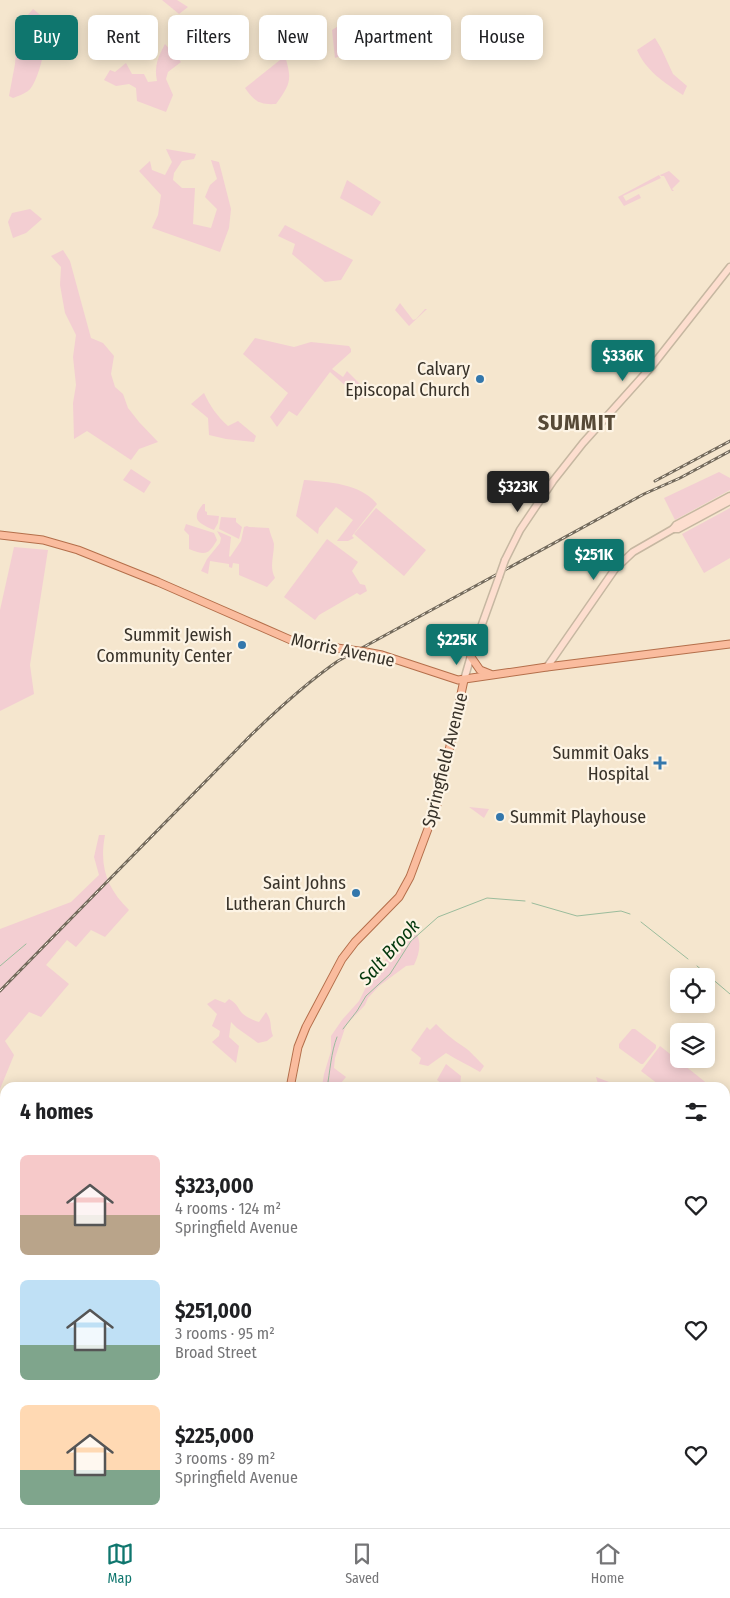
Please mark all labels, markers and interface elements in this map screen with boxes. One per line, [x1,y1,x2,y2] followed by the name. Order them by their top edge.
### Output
[15,15,78,60] chip: Buy
[88,15,158,60] chip: Rent
[168,15,249,60] chip: Filters
[259,15,327,60] chip: New
[337,15,451,60] chip: Apartment
[461,15,543,60] chip: House
[588,340,658,382] pin: $336K
[603,346,643,365] text: $336K
[345,358,470,401] place label: Calvary Episcopal Church
[474,373,486,385] marker: Calvary Episcopal Church
[538,409,616,436] district label: SUMMIT
[483,470,553,513] pin: $323K
[498,477,538,496] text: $323K
[559,538,629,581] pin: $251K
[575,545,613,564] text: $251K
[97,624,233,667] place label: Summit Jewish Community Center
[422,624,492,666] pin: $225K
[289,628,397,672] street label: Morris Avenue
[437,630,477,649] text: $225K
[236,639,248,651] marker: Summit Jewish Community Center
[418,690,472,830] street label: Springfield Avenue
[552,742,649,785] place label: Summit Oaks Hospital
[653,756,667,770] marker: Summit Oaks Hospital
[510,806,646,828] place label: Summit Playhouse
[494,811,506,823] marker: Summit Playhouse
[226,872,346,915] place label: Saint Johns Lutheran Church
[350,887,362,899] marker: Saint Johns Lutheran Church
[353,914,424,990] water label: Salt Brook
[670,968,715,1068] map controls
[670,968,715,1013] button: locate
[670,1023,715,1068] button: layers
[682,1098,710,1126] icon: filters
[20,1099,93,1125] text: 4 homes
[175,1173,254,1199] text: $323,000
[60,1175,120,1235] icon: home
[682,1191,710,1219] icon: heart
[175,1199,281,1218] text: 4 rooms · 124 m²
[175,1218,298,1237] text: Springfield Avenue
[175,1298,252,1324] text: $251,000
[60,1300,120,1360] icon: home
[682,1316,710,1344] icon: heart
[175,1324,275,1343] text: 3 rooms · 95 m²
[175,1343,257,1362] text: Broad Street
[175,1423,254,1449] text: $225,000
[60,1425,120,1485] icon: home
[682,1441,710,1469] icon: heart
[175,1449,275,1468] text: 3 rooms · 89 m²
[175,1468,298,1487] text: Springfield Avenue
[106,1540,134,1587] tab: Map
[345,1540,379,1587] tab: Saved
[591,1540,624,1587] tab: Home

